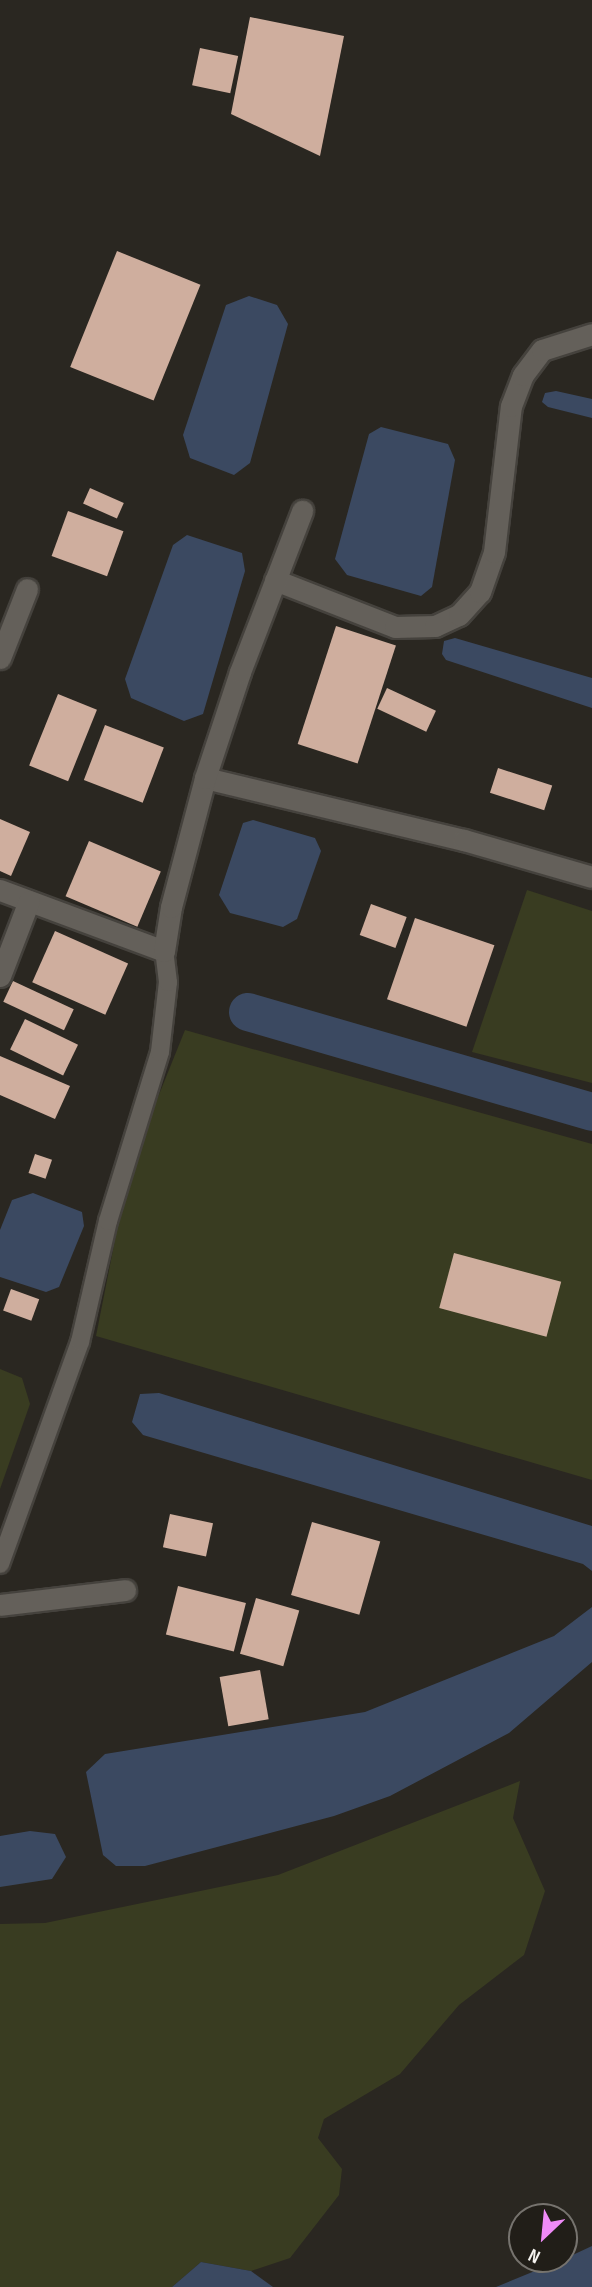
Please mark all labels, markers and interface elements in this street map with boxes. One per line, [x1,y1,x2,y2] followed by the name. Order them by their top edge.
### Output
[508,2203,578,2273] north arrow
[525,2243,544,2268] text: N

